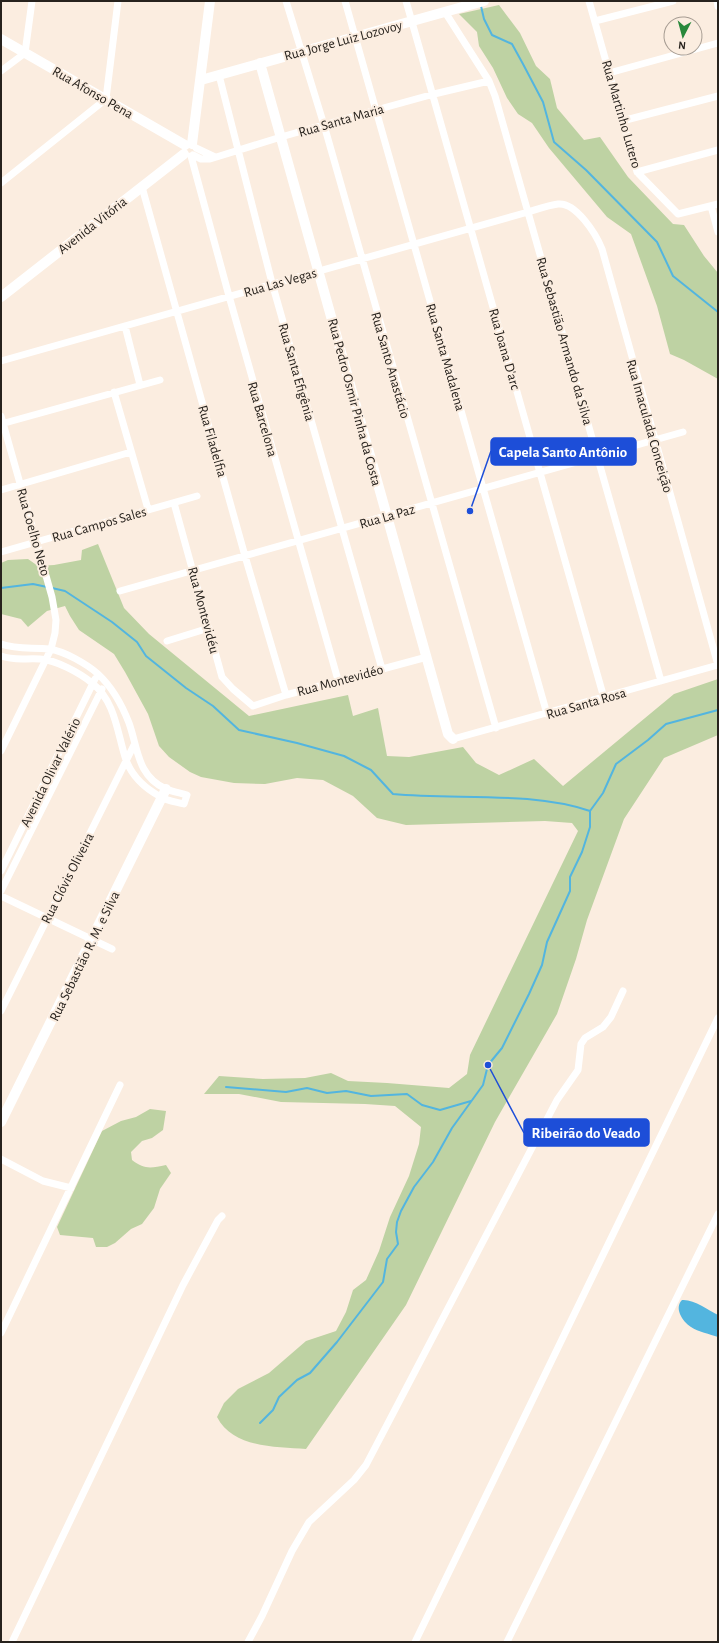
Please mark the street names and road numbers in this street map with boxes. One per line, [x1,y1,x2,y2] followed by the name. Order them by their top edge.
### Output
[283,18,404,63] street label: Rua Jorge Luiz Lozovoy
[599,59,643,170] street label: Rua Martinho Lutero
[50,64,136,122] street label: Rua Afonso Pena
[297,102,386,140] street label: Rua Santa Maria
[55,194,130,257] street label: Avenida Vitória
[533,256,595,427] street label: Rua Sebastião Armando da Silva
[242,266,318,300] street label: Rua Las Vegas
[423,302,467,413] street label: Rua Santa Madalena
[486,307,523,392] street label: Rua Joana D'arc
[368,310,412,420] street label: Rua Santo Anastácio
[325,317,383,488] street label: Rua Pedro Osmir Pinha da Costa
[275,322,317,423] street label: Rua Santa Efigênia
[623,358,675,495] street label: Rua Imaculada Conceição
[245,380,280,459] street label: Rua Barcelona
[195,404,229,479] street label: Rua Filadelfia
[14,487,52,578] street label: Rua Coelho Neto
[358,502,417,532] street label: Rua La Paz
[50,505,148,545] street label: Rua Campos Sales
[185,565,221,655] street label: Rua Montevidéu
[296,663,385,699] street label: Rua Montevidéo
[545,686,628,722] street label: Rua Santa Rosa
[18,716,83,829] street label: Avenida Olivar Valério
[39,830,97,926] street label: Rua Clóvis Oliveira
[47,889,123,1024] street label: Rua Sebastião R. M. e Silva

